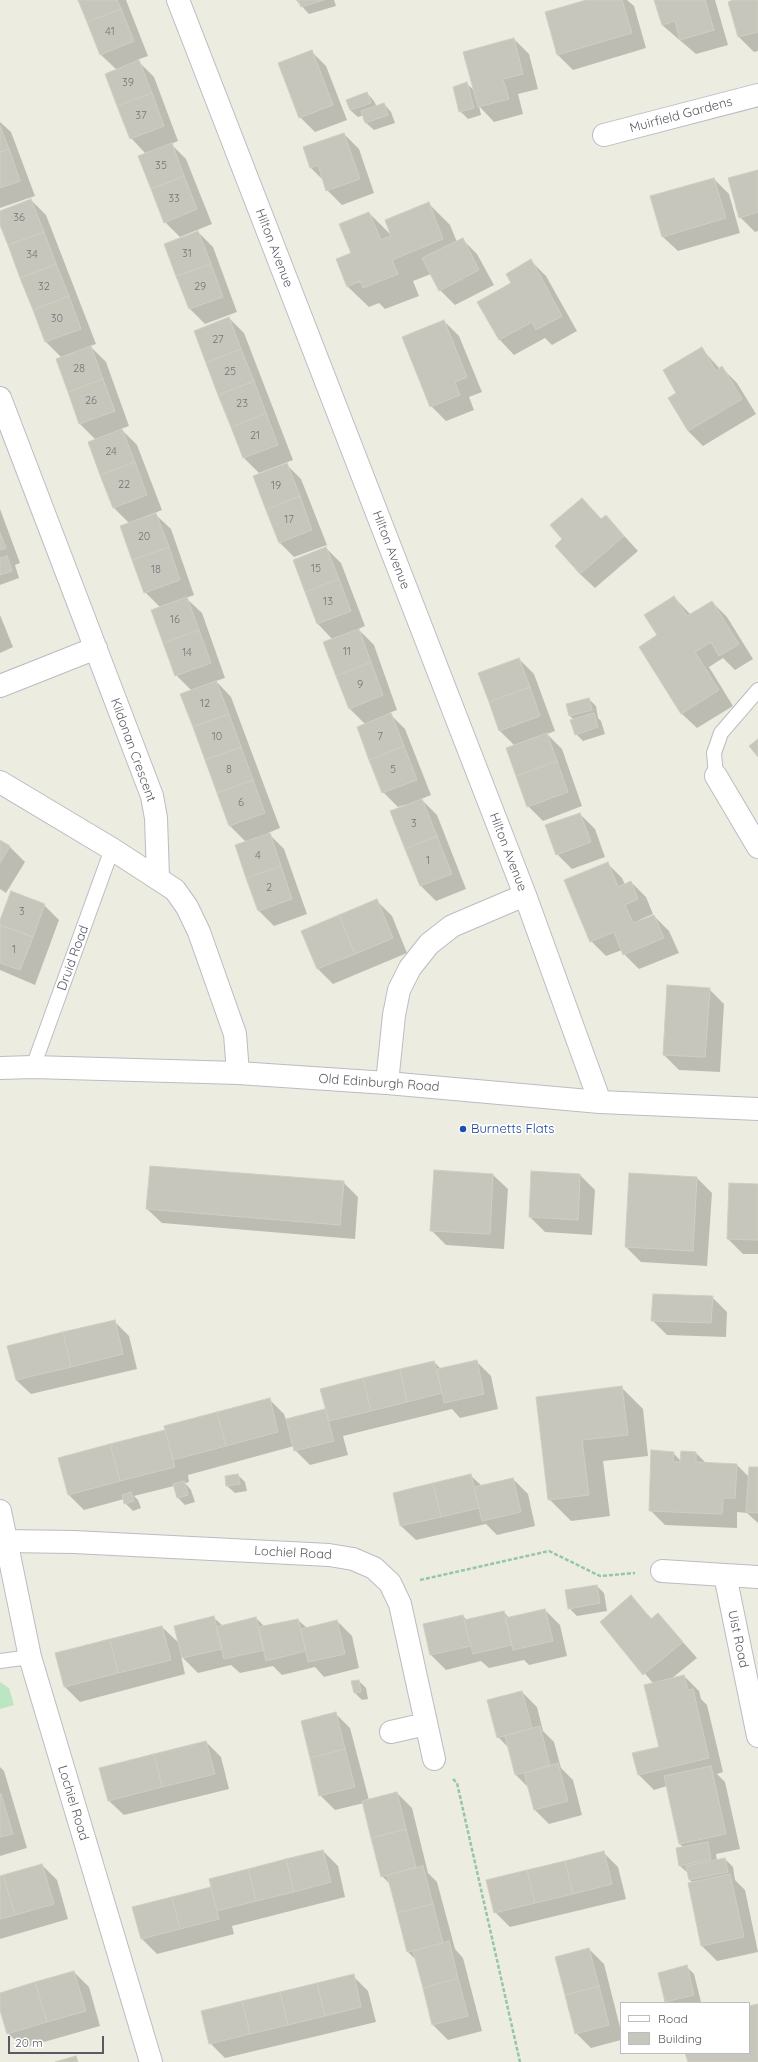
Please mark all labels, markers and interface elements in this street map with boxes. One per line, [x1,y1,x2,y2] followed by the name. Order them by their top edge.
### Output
[105,25,115,39] house number: 41
[122,76,134,90] house number: 39
[628,94,734,136] street label: Muirfield Gardens
[135,109,147,123] house number: 37
[155,159,167,173] house number: 35
[168,192,180,206] house number: 33
[252,207,296,289] street label: Hilton Avenue
[13,211,25,225] house number: 36
[182,247,192,261] house number: 31
[26,248,38,262] house number: 34
[38,280,50,294] house number: 32
[194,280,206,294] house number: 29
[51,312,63,326] house number: 30
[212,333,224,347] house number: 27
[73,362,85,376] house number: 28
[224,365,236,379] house number: 25
[85,394,97,408] house number: 26
[236,397,248,411] house number: 23
[250,429,260,443] house number: 21
[105,445,117,459] house number: 24
[118,478,130,492] house number: 22
[271,479,281,493] house number: 19
[369,509,413,591] street label: Hilton Avenue
[284,513,294,527] house number: 17
[138,530,150,544] house number: 20
[311,562,321,576] house number: 15
[151,563,161,577] house number: 18
[323,595,333,609] house number: 13
[170,613,180,627] house number: 16
[343,645,351,659] house number: 11
[182,646,192,660] house number: 14
[357,678,363,692] house number: 9
[107,696,159,804] street label: Kildonan Crescent
[200,697,210,711] house number: 12
[212,730,222,744] house number: 10
[377,730,383,744] house number: 7
[226,763,232,777] house number: 8
[390,763,396,777] house number: 5
[238,796,244,810] house number: 6
[486,811,530,893] street label: Hilton Avenue
[411,817,417,831] house number: 3
[255,849,261,863] house number: 4
[426,854,430,868] house number: 1
[266,881,272,895] house number: 2
[19,905,25,919] house number: 3
[54,923,92,993] street label: Druid Road
[12,943,16,957] house number: 1
[318,1071,440,1095] street label: Old Edinburgh Road
[471,1121,554,1137] place label: Burnetts Flats
[458,1124,468,1134] marker: Burnetts Flats
[254,1543,332,1563] street label: Lochiel Road
[724,1609,752,1669] street label: Uist Road
[54,1764,92,1842] street label: Lochiel Road
[620,2002,750,2054] legend
[658,2011,688,2026] text: Road
[10,2028,106,2054] scale bar
[658,2031,702,2046] text: Building
[15,2035,43,2050] text: 20 m

